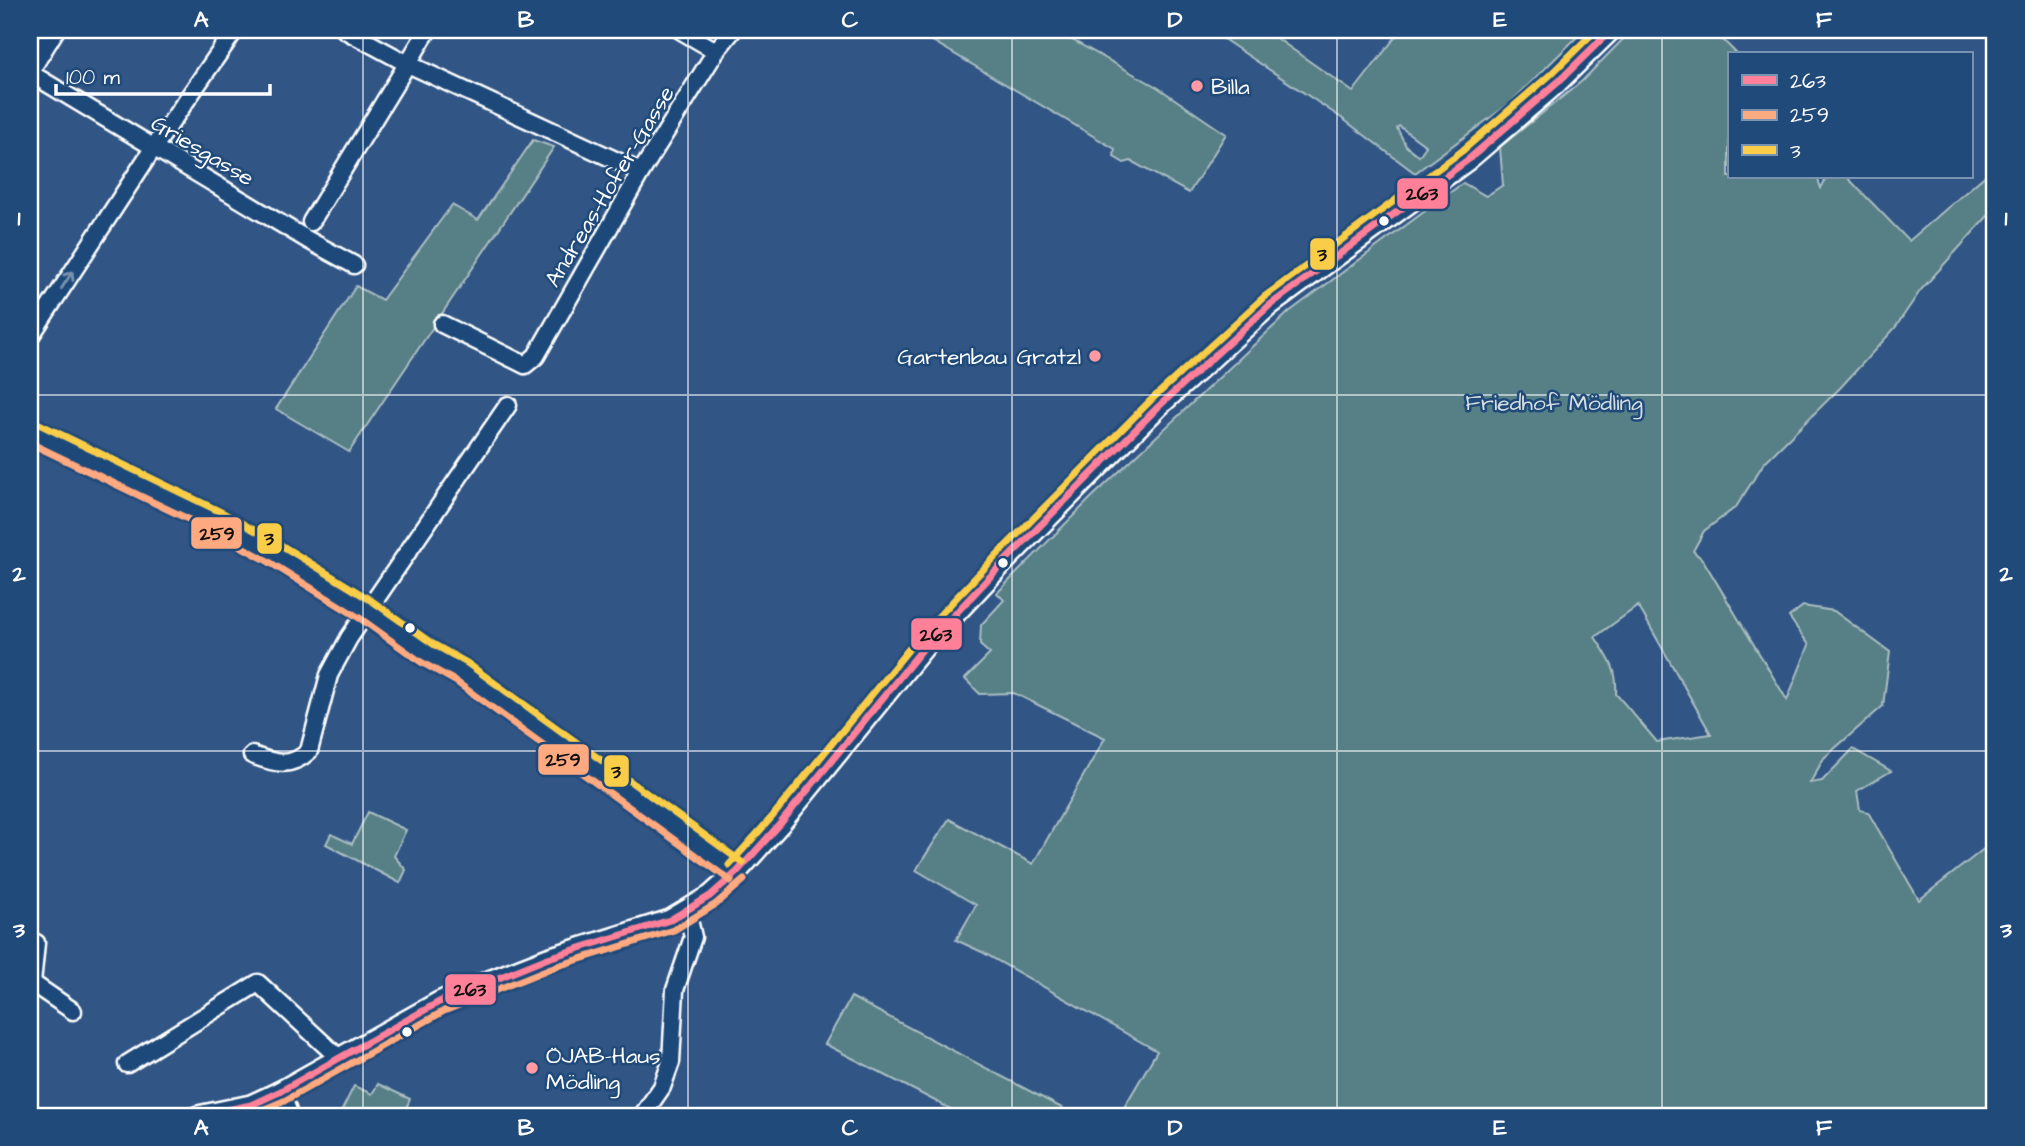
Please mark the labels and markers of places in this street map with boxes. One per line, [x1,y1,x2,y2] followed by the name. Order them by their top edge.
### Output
[1211,71,1250,103] place label: Billa
[1189,78,1205,94] marker: Billa
[1377,214,1391,228] unlabelled marker
[897,341,1081,373] place label: Gartenbau Gratzl
[1087,348,1103,364] marker: Gartenbau Gratzl
[996,556,1010,570] unlabelled marker
[403,621,417,635] unlabelled marker
[400,1025,414,1039] unlabelled marker
[546,1040,661,1099] place label: ÖJAB-Haus Mödling
[524,1060,540,1076] marker: ÖJAB-Haus Mödling

